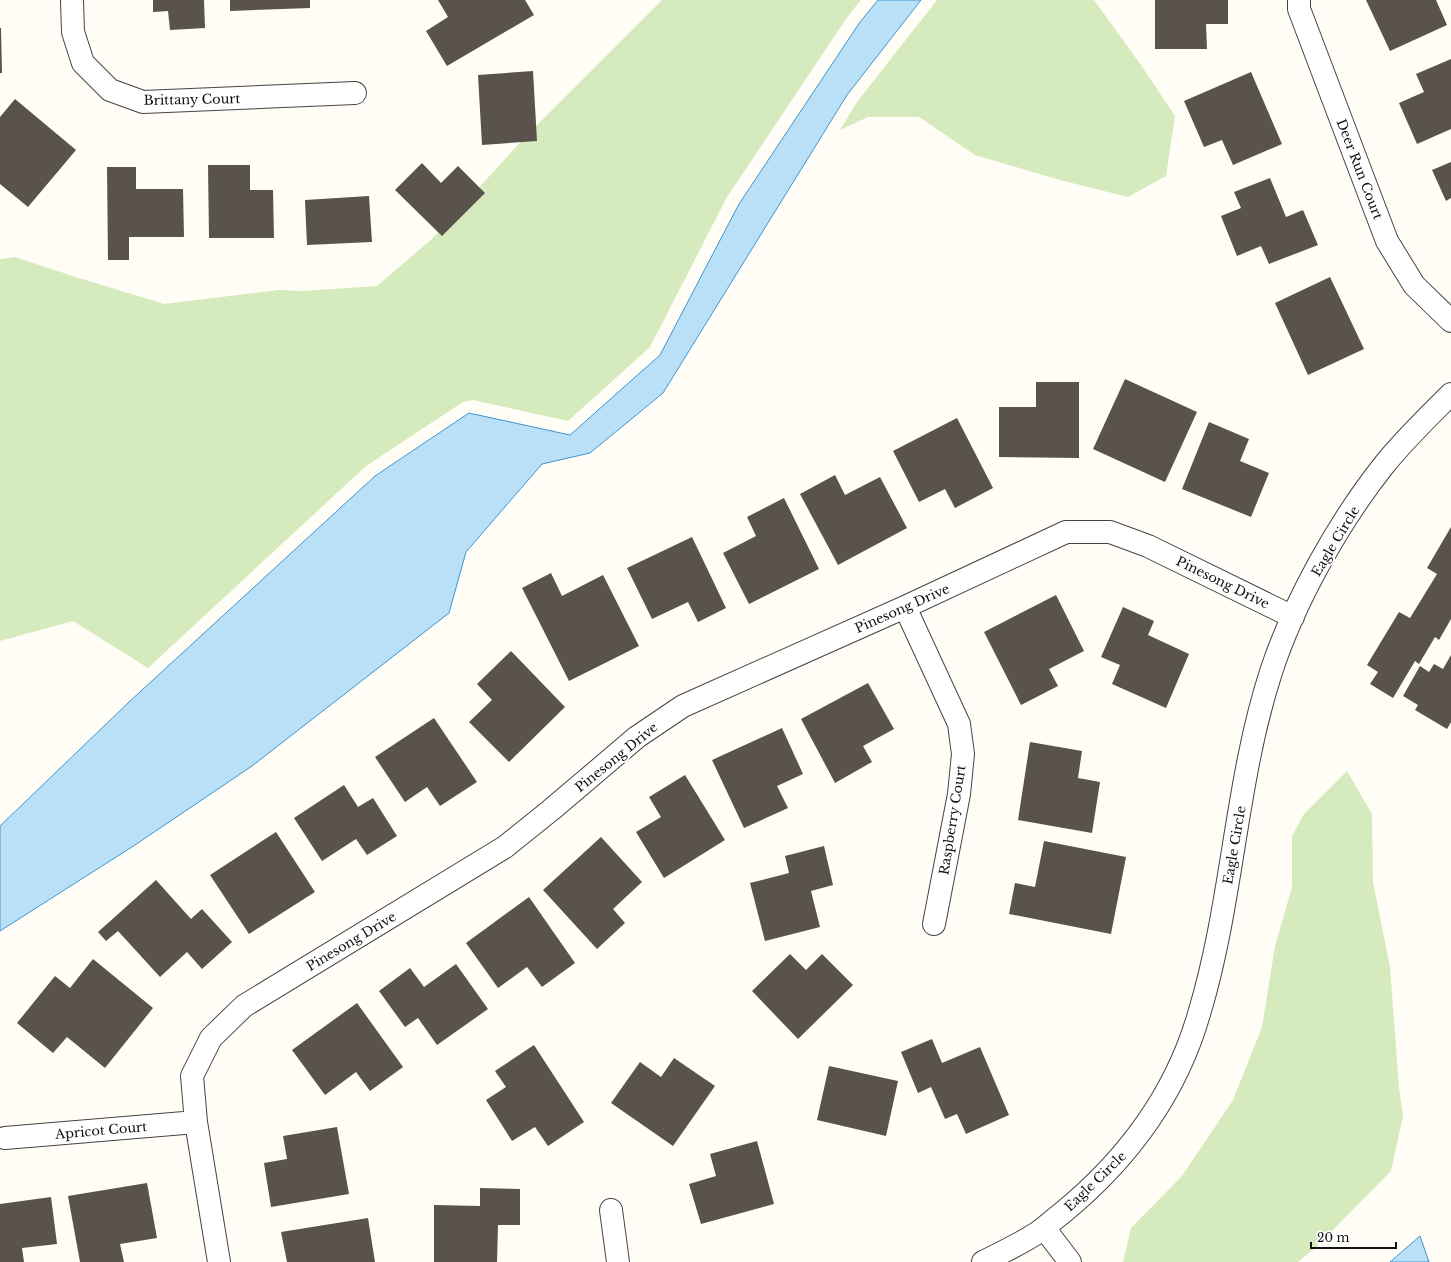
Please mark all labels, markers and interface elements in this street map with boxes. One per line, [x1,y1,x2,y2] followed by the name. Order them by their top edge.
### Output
[144,90,241,109] street label: Brittany Court
[1333,116,1387,222] street label: Deer Run Court
[1308,503,1363,580] street label: Eagle Circle
[1173,553,1272,612] street label: Pinesong Drive
[852,580,952,637] street label: Pinesong Drive
[571,719,661,796] street label: Pinesong Drive
[935,764,970,876] street label: Raspberry Court
[1219,805,1250,886] street label: Eagle Circle
[303,908,399,975] street label: Pinesong Drive
[53,1118,148,1143] street label: Apricot Court
[1061,1148,1130,1215] street label: Eagle Circle
[1311,1224,1396,1250] scale bar
[1317,1230,1349,1245] text: 20 m

